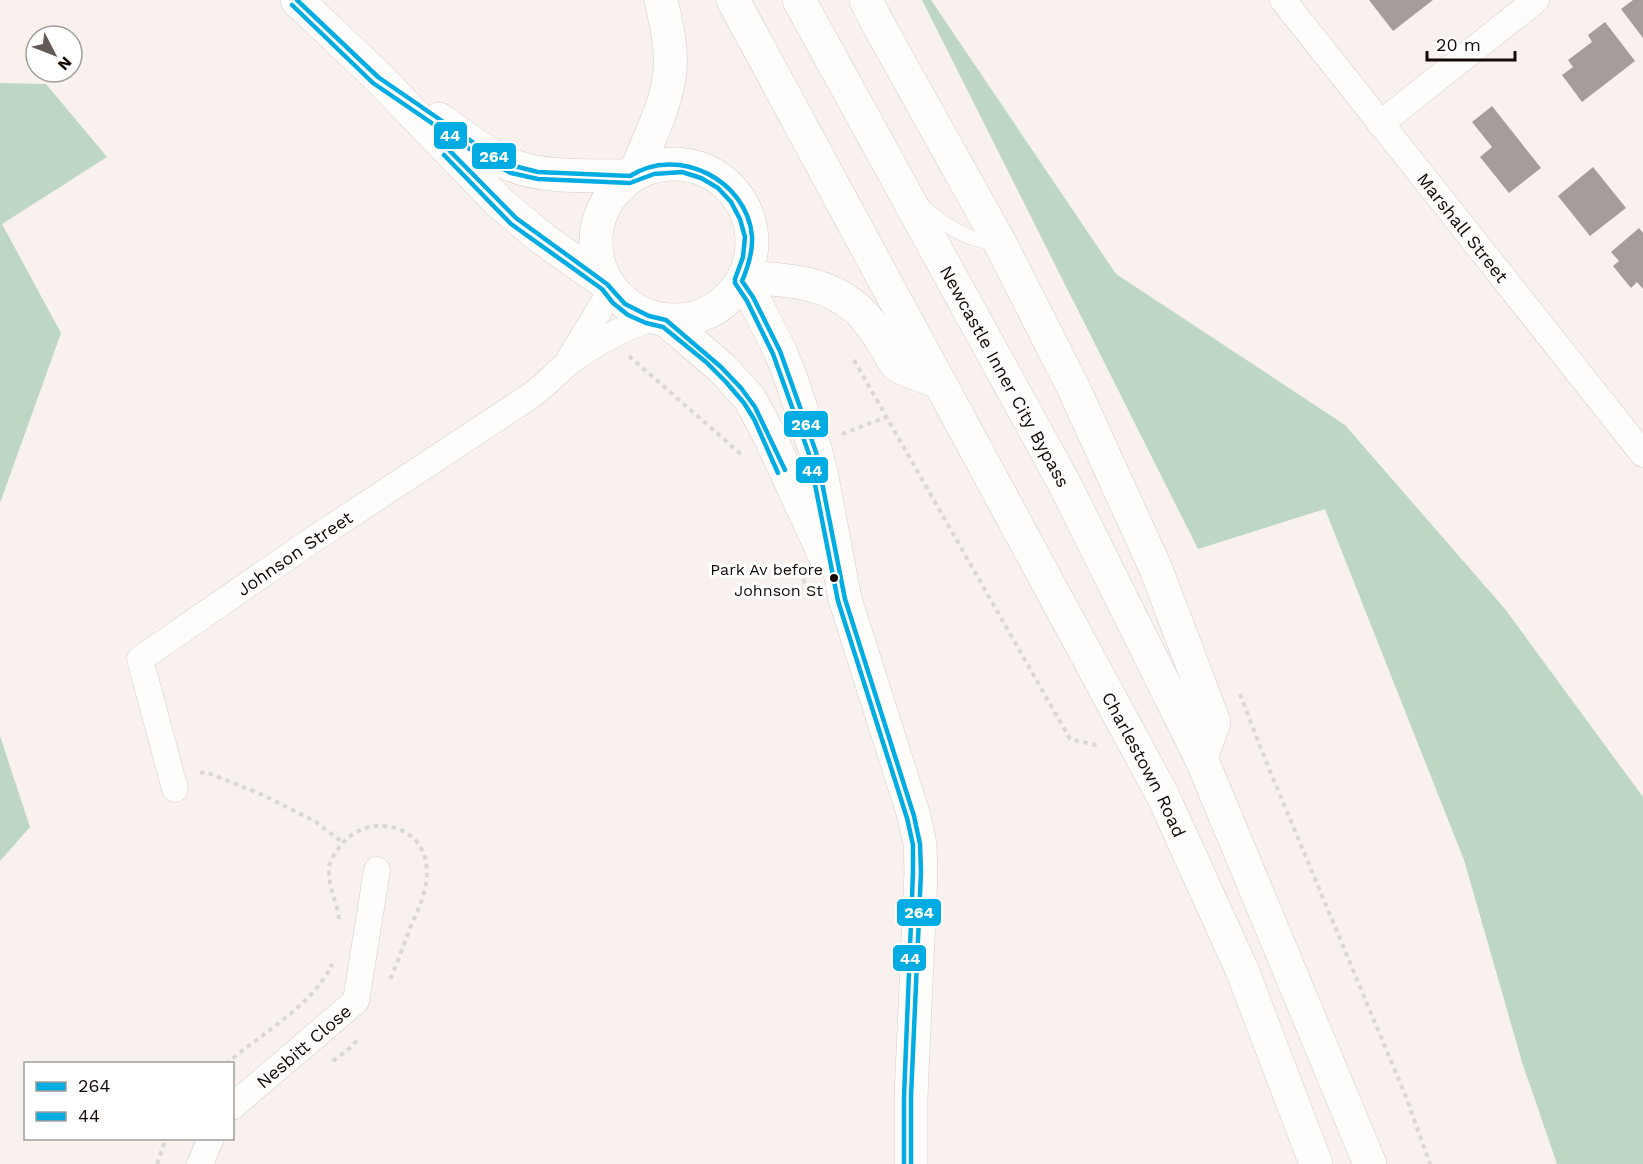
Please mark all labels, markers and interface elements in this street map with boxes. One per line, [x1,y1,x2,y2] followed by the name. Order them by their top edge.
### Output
[24,24,84,84] north arrow
[1427,24,1516,62] scale bar
[1436,34,1481,55] text: 20 m
[54,53,76,74] text: N
[433,121,468,150] line badge: 44
[440,126,460,145] text: 44
[471,142,517,170] line badge: 264
[479,147,509,166] text: 264
[1413,168,1513,287] street label: Marshall Street
[936,262,1075,490] street label: Newcastle Inner City Bypass
[783,410,829,438] line badge: 264
[791,415,821,434] text: 264
[795,456,829,484] line badge: 44
[802,461,822,480] text: 44
[233,506,356,600] street label: Johnson Street
[710,560,823,600] place label: Park Av before Johnson St
[828,572,840,584] marker: Park Av before Johnson St
[1098,688,1191,840] street label: Charlestown Road
[896,898,942,927] line badge: 264
[904,903,934,922] text: 264
[892,944,927,972] line badge: 44
[900,949,920,968] text: 44
[252,1000,355,1092] street label: Nesbitt Close
[24,1062,234,1140] legend
[78,1075,110,1096] text: 264
[78,1105,100,1126] text: 44

